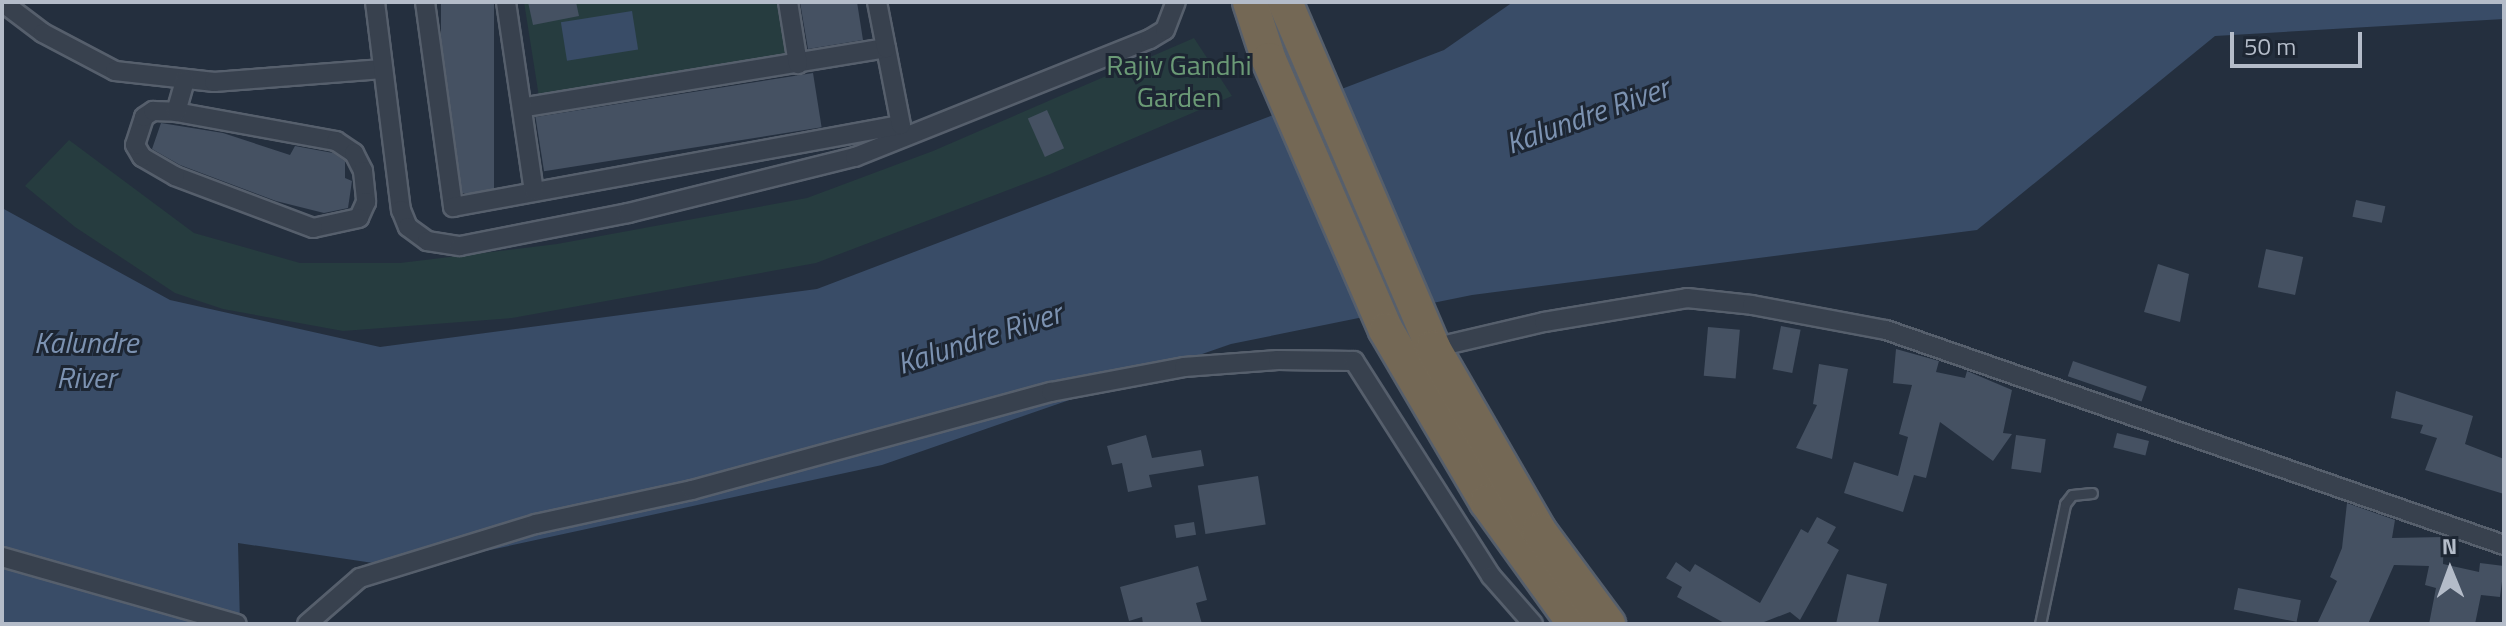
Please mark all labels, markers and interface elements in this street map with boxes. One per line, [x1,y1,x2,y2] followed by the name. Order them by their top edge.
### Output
[2234,16,2366,66] scale bar
[2244,28,2296,64] text: 50 m
[1106,48,1252,114] park label: Rajiv Gandhi Garden
[1501,69,1673,161] water label: Kalundre River
[892,295,1066,381] water label: Kalundre River
[34,324,138,394] water label: Kalundre River
[2442,529,2458,563] text: N
[2410,530,2490,610] north arrow

